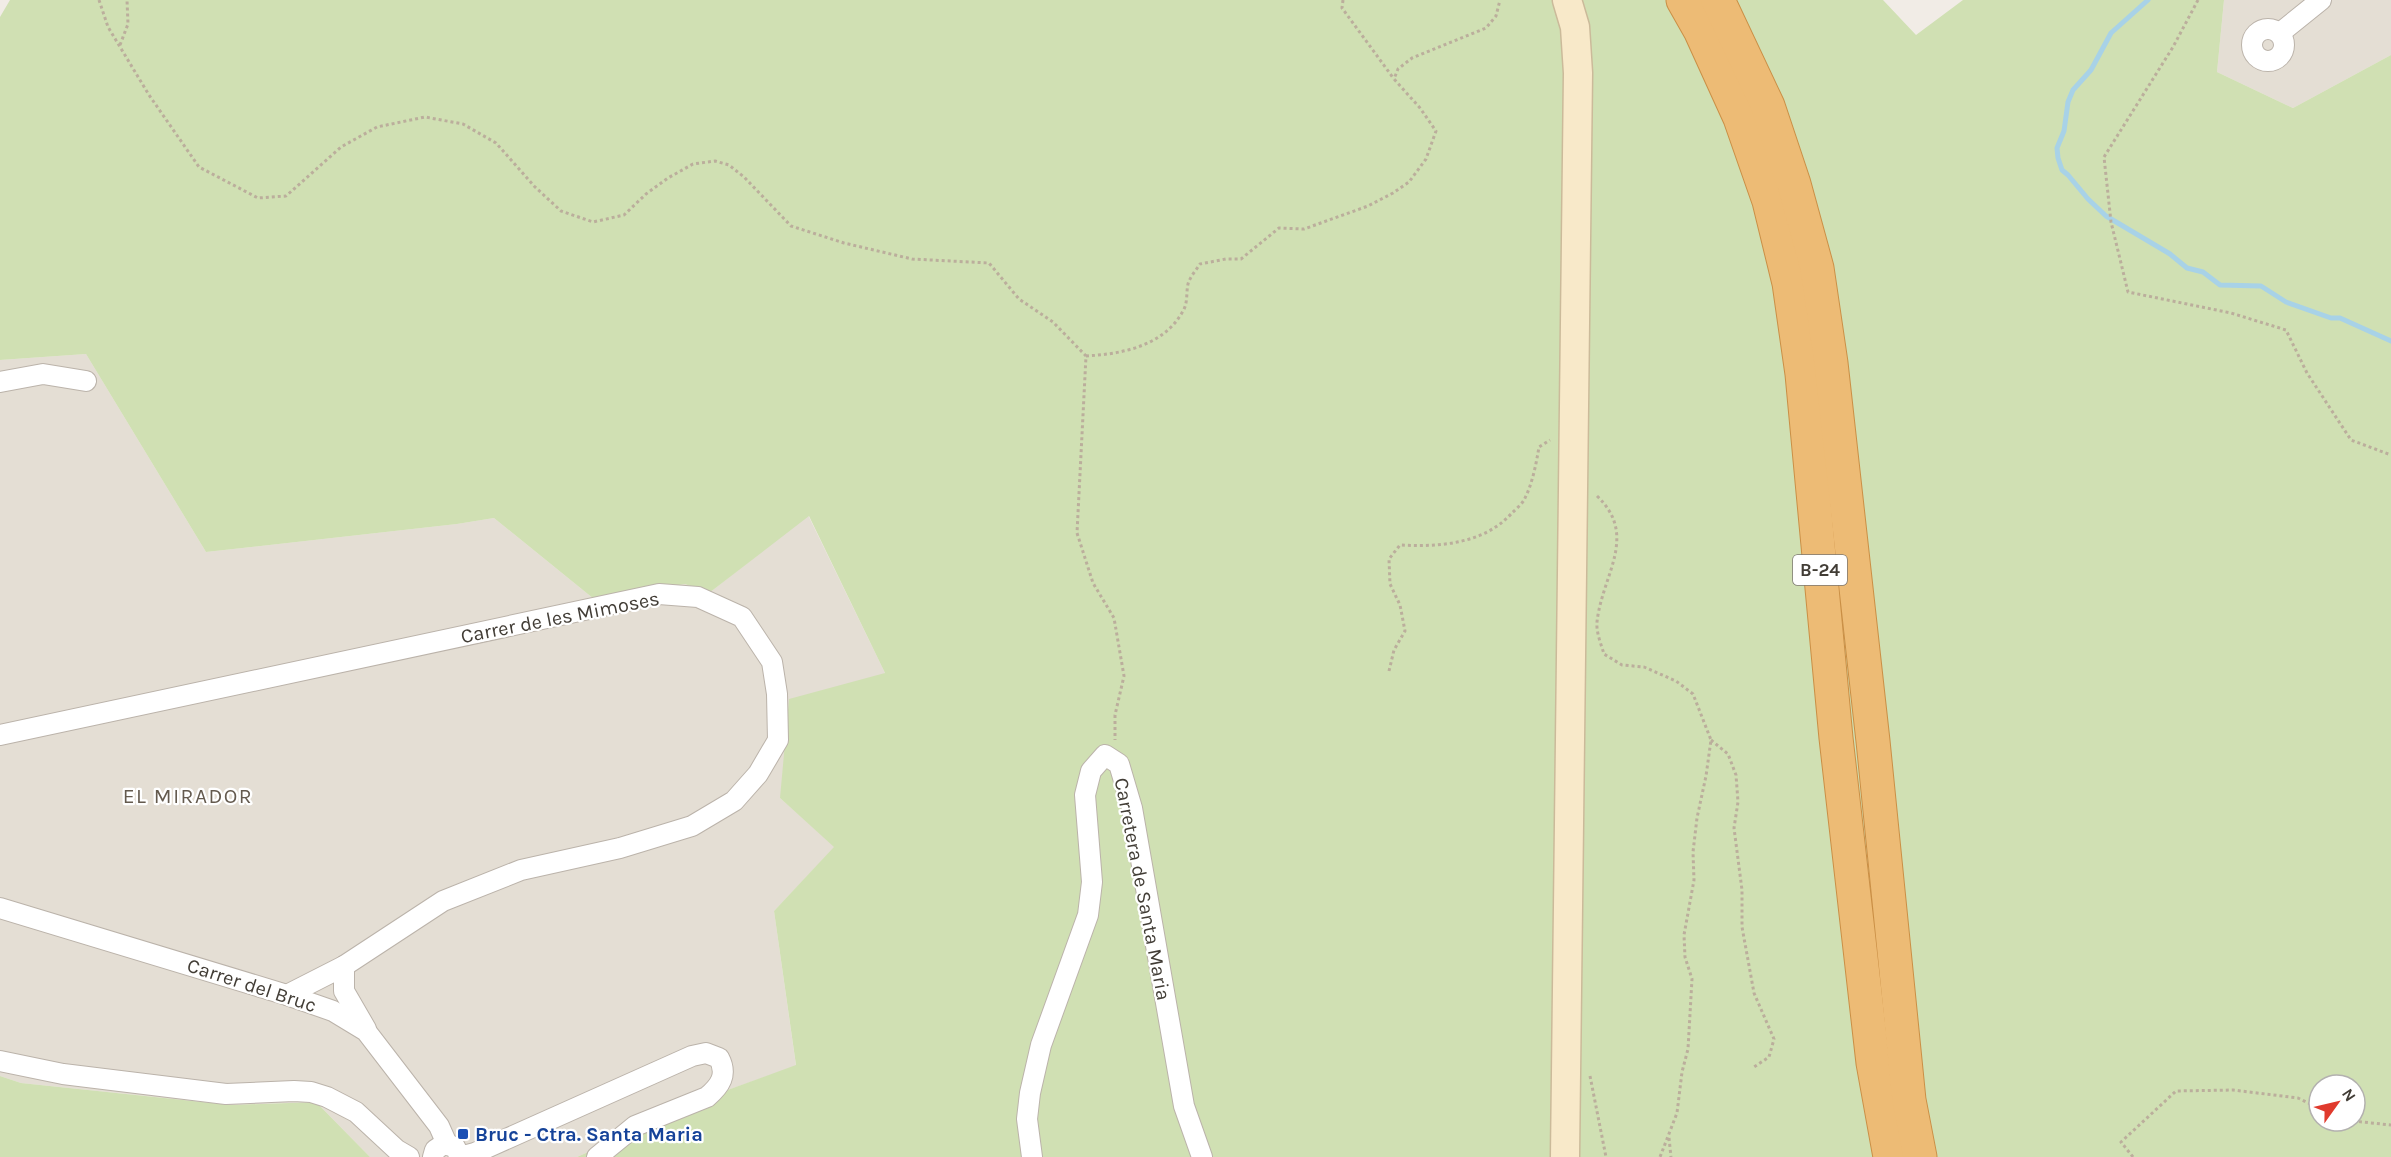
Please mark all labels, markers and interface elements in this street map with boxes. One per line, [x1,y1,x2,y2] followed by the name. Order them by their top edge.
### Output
[1793,555,1847,585] road number: B-24
[459,587,661,648] street label: Carrer de les Mimoses
[1110,776,1175,1002] street label: Carretera de Santa Maria
[123,784,253,808] district label: EL MIRADOR
[184,954,319,1017] street label: Carrer del Bruc
[2307,1073,2367,1133] north arrow
[2338,1085,2360,1105] text: N
[475,1123,703,1146] place label: Bruc - Ctra. Santa Maria
[456,1127,470,1141] marker: Bruc - Ctra. Santa Maria

